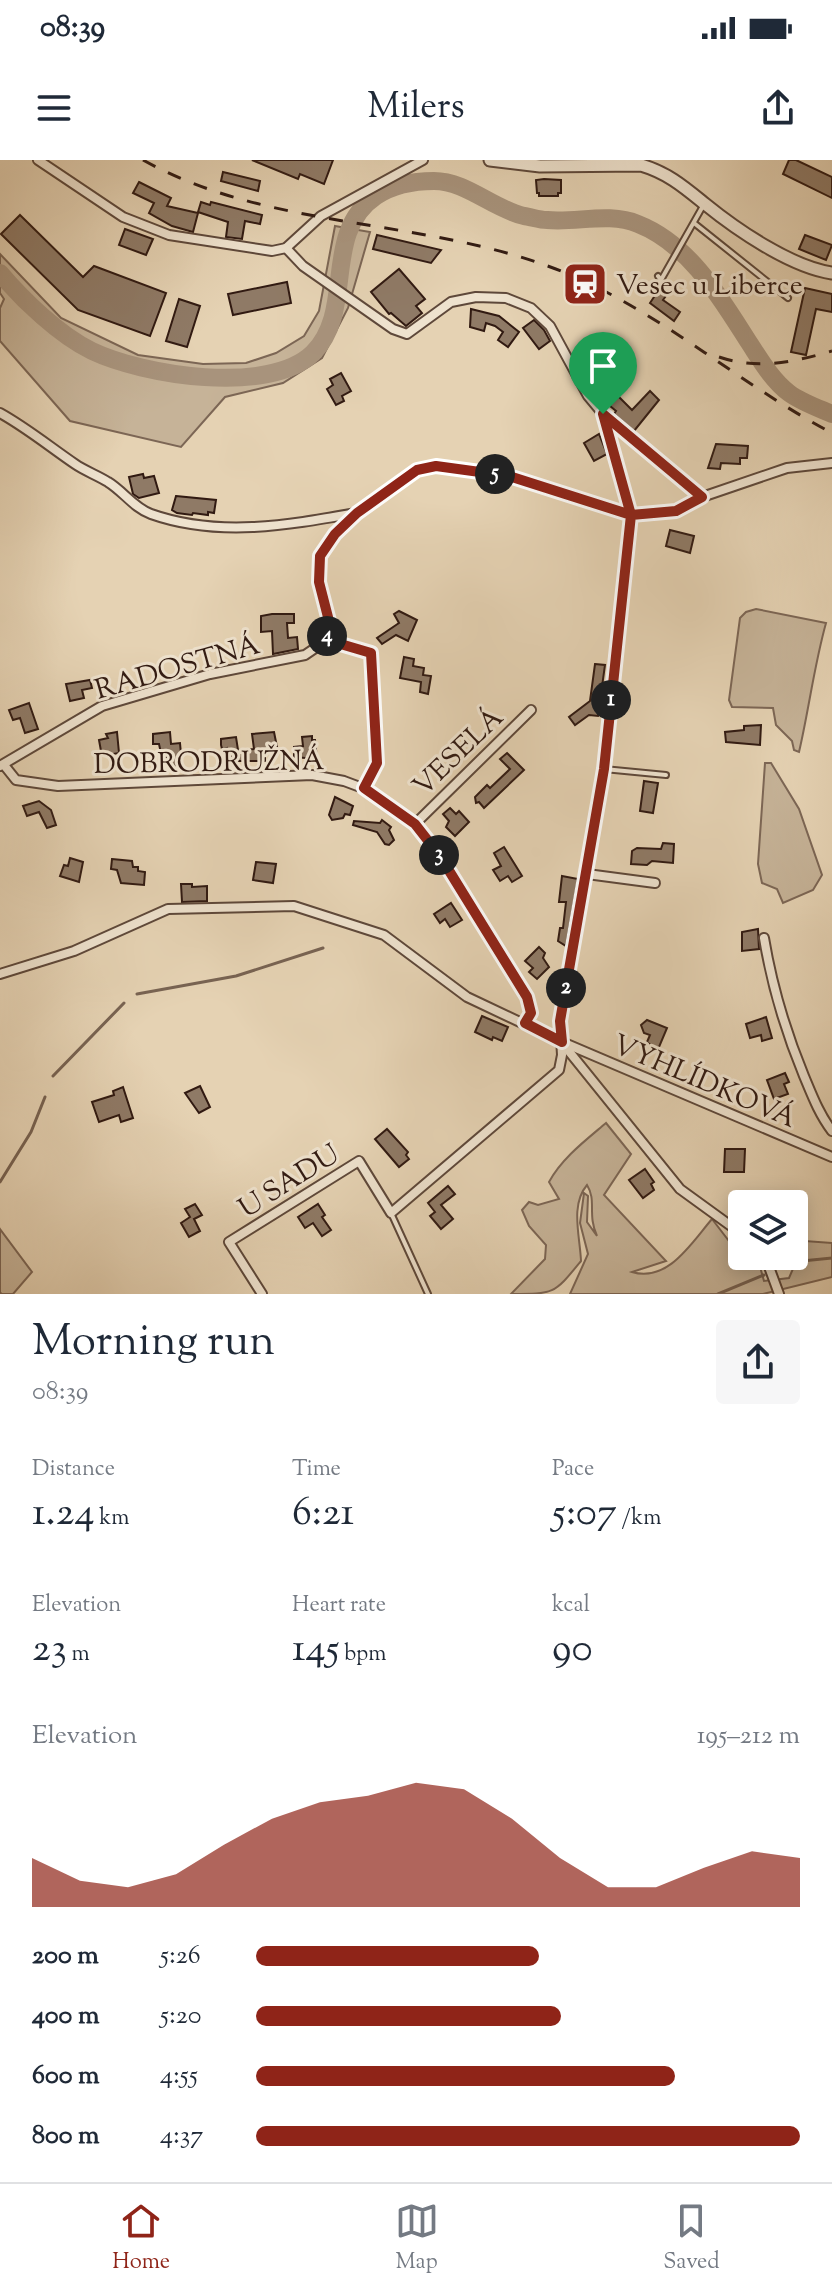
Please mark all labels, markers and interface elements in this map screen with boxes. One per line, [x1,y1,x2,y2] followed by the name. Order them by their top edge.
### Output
[40,7,105,50] text: 08:39
[367,82,465,134] text: Milers
[32,86,76,130] icon: menu
[756,86,800,130] icon: share
[561,260,609,308] station icon: Vesec u Liberce
[616,267,803,307] place label: Vesec u Liberce
[569,332,637,414] pin
[581,344,625,388] icon: arrive
[475,454,515,494] pin: 5
[491,458,499,490] text: 5
[307,616,347,656] pin: 4
[321,620,333,652] text: 4
[91,626,265,712] street label: RADOSTNÁ
[591,680,631,720] pin: 1
[607,684,615,716] text: 1
[405,699,514,807] street label: VESELÁ
[93,742,325,786] street label: DOBRODRUŽNÁ
[419,835,459,875] pin: 3
[435,839,443,871] text: 3
[546,968,586,1008] pin: 2
[561,972,571,1004] text: 2
[606,1026,802,1140] street label: VYHLÍDKOVÁ
[231,1136,348,1229] street label: U SADU
[728,1190,808,1270] map controls
[728,1190,808,1270] button: layers
[32,1312,275,1375] text: Morning run
[716,1320,800,1404] button: share
[32,1374,88,1411] text: 08:39
[32,1454,115,1486] text: Distance
[292,1454,341,1486] text: Time
[552,1454,594,1486] text: Pace
[32,1486,95,1543] text: 1.24
[292,1486,354,1543] text: 6:21
[552,1486,617,1543] text: 5:07
[95,1503,129,1535] text: km
[617,1503,661,1535] text: /km
[32,1590,121,1622] text: Elevation
[292,1590,386,1622] text: Heart rate
[552,1590,590,1622] text: kcal
[32,1622,67,1679] text: 23
[292,1622,339,1679] text: 145
[552,1622,593,1679] text: 90
[67,1639,90,1671] text: m
[339,1639,386,1671] text: bpm
[32,1718,137,1755] text: Elevation
[697,1718,800,1755] text: 195–212 m
[32,1938,99,1975] text: 200 m
[160,1938,201,1975] text: 5:26
[32,1998,99,2035] text: 400 m
[160,1998,202,2035] text: 5:20
[32,2058,99,2095] text: 600 m
[160,2058,198,2095] text: 4:55
[32,2118,100,2155] text: 800 m
[160,2118,203,2155] text: 4:37
[112,2199,170,2279] tab: Home
[395,2199,439,2279] tab: Map
[663,2199,720,2279] tab: Saved

